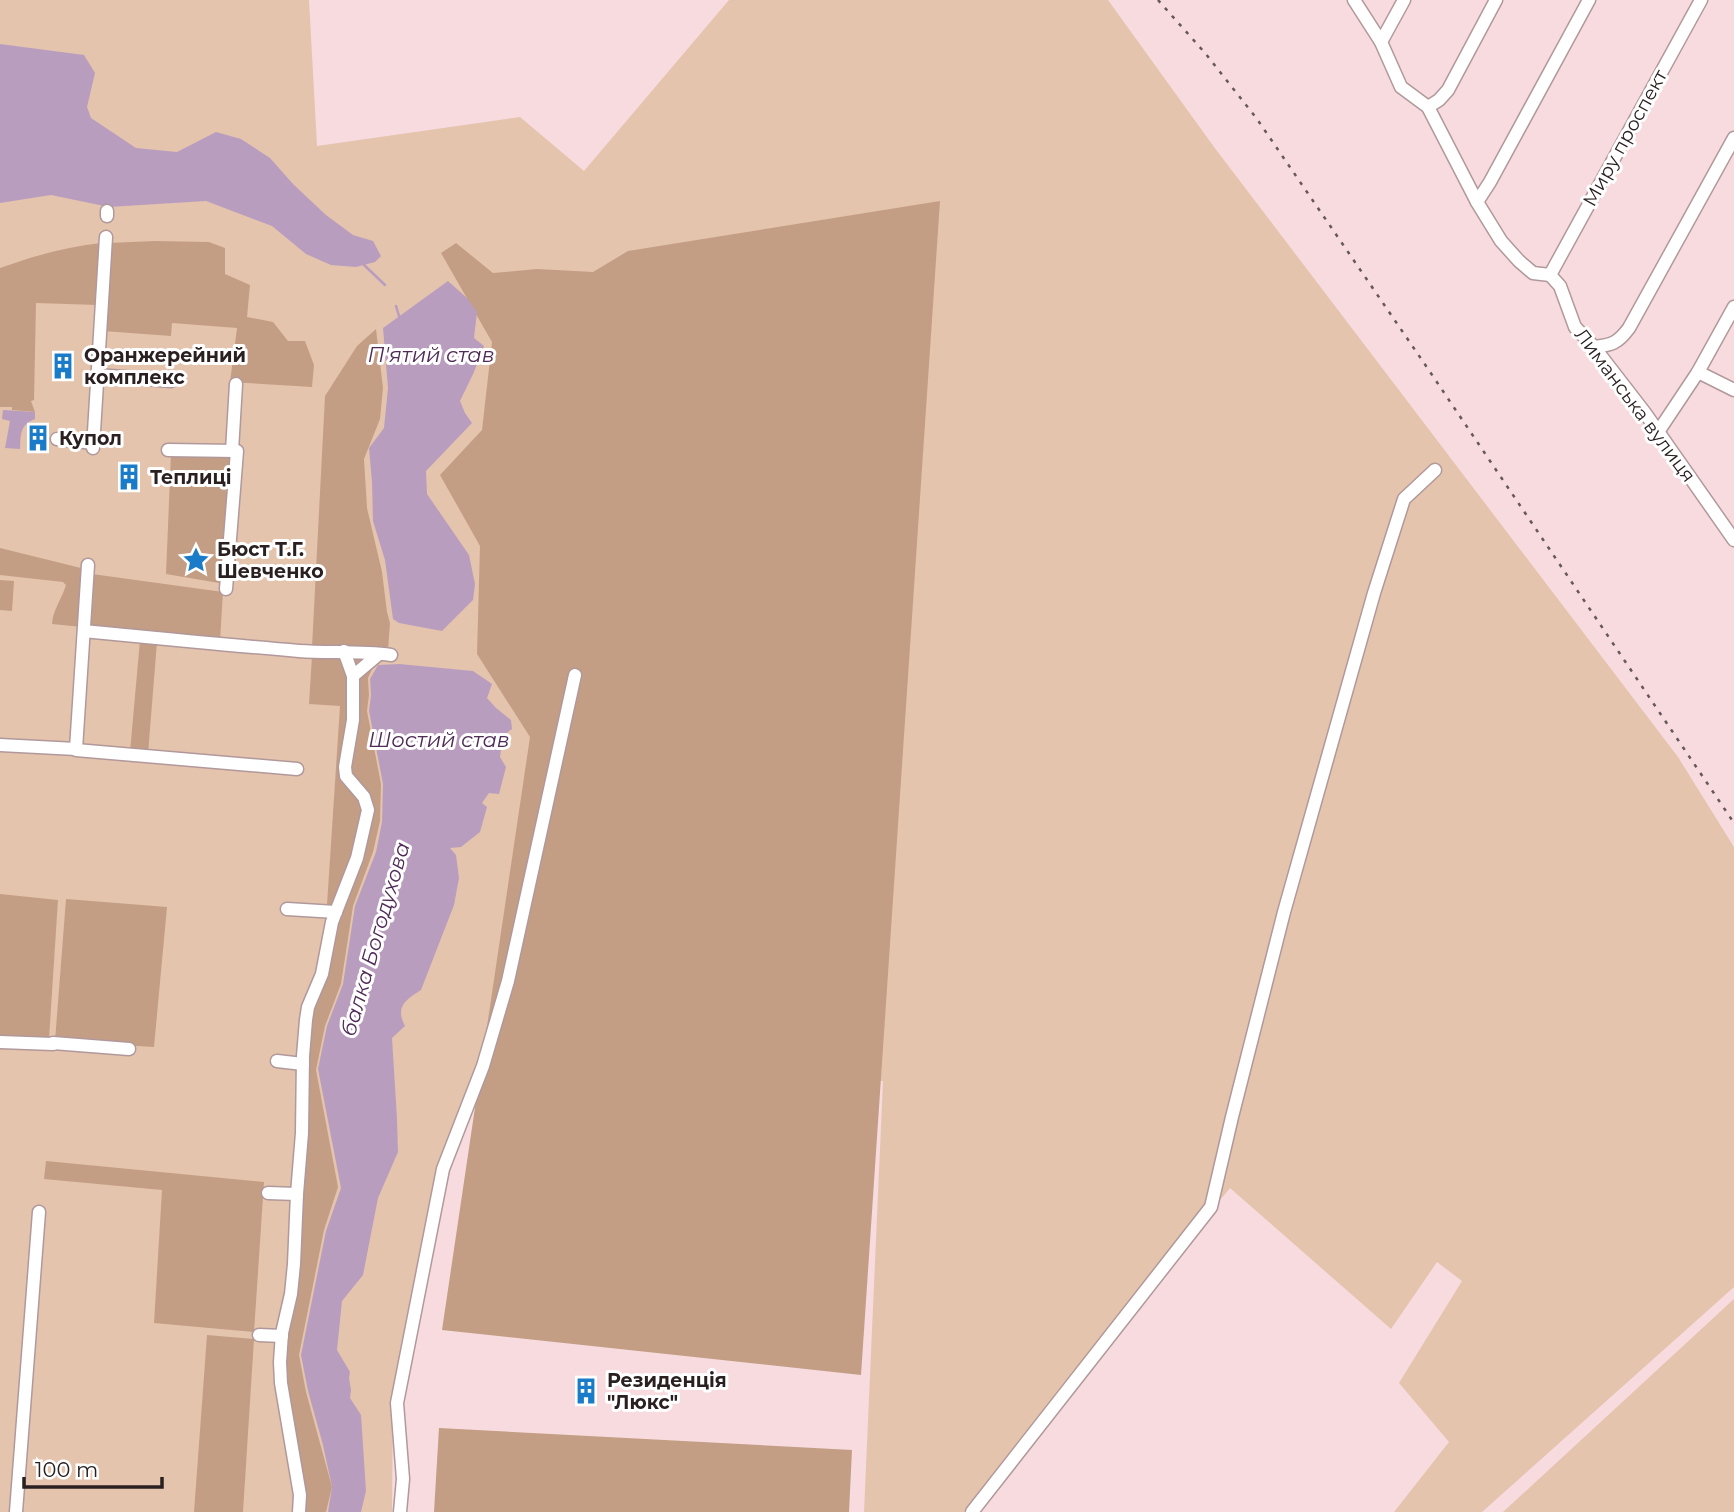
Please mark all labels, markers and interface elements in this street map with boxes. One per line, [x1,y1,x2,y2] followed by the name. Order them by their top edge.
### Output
[1578,66,1672,210] street label: Миру проспект
[1570,324,1700,486] street label: Лиманська вулиця
[367,342,495,367] water label: П'ятий став
[84,344,246,389] place label: Оранжерейний комплекс
[48,351,78,381] building icon: Оранжерейний комплекс
[23,423,53,453] building icon: Купол
[59,427,122,450] place label: Купол
[114,462,144,492] building icon: Теплиці
[150,466,232,489] place label: Теплиці
[217,538,324,583] place label: Бюст Т.Г. Шевченко
[181,545,211,575] place icon: Бюст Т.Г. Шевченко
[368,727,510,752] water label: Шостий став
[335,839,415,1039] water label: балка Богодухова
[607,1369,727,1414] place label: Резиденція "Люкс"
[571,1376,601,1406] building icon: Резиденція "Люкс"
[24,1446,163,1490] scale bar
[35,1457,98,1482] text: 100 m

